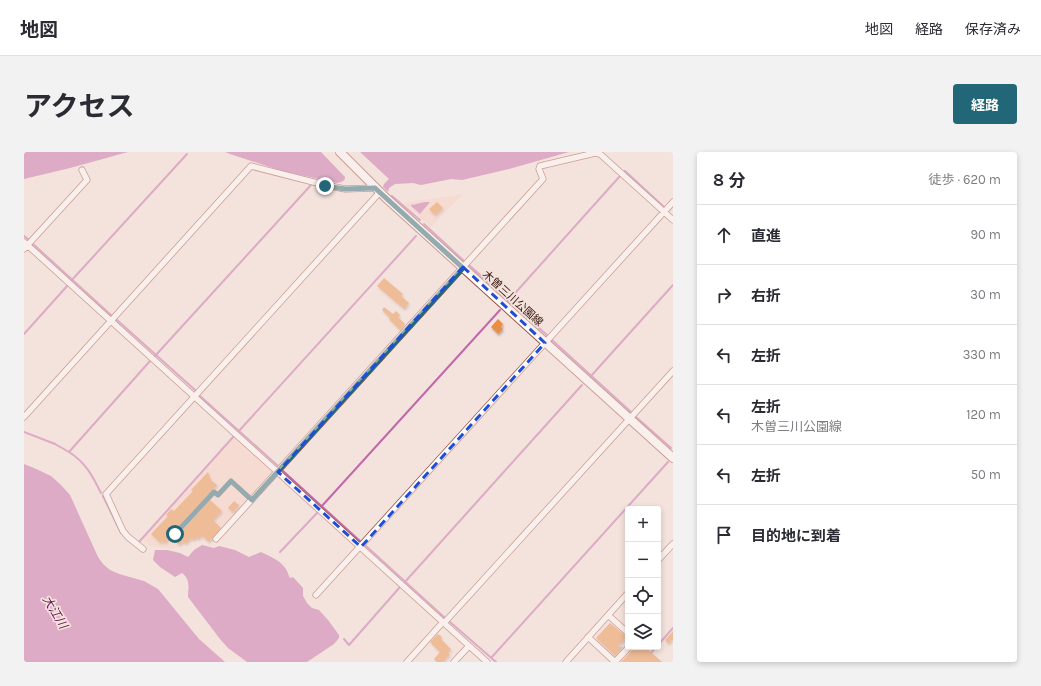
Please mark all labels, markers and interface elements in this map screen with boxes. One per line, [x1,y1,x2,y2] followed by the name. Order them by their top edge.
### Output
[20,19,58,41] text: 地図
[865,21,893,38] text: 地図
[915,21,943,38] text: 経路
[965,21,1021,38] text: 保存済み
[953,84,1017,124] button: 経路
[24,90,135,123] text: アクセス
[713,170,745,190] text: 8 分
[929,172,1001,187] text: 徒歩 · 620 m
[316,177,334,195] route end
[713,224,735,246] icon: ahead
[751,227,781,245] text: 直進
[970,227,1001,242] text: 90 m
[480,268,546,329] street label: 木曽三川公園線
[713,284,735,306] icon: right
[751,287,781,305] text: 右折
[970,287,1001,302] text: 30 m
[713,344,735,366] icon: left
[751,347,781,365] text: 左折
[963,347,1001,362] text: 330 m
[751,398,781,416] text: 左折
[713,404,735,426] icon: left
[966,407,1001,422] text: 120 m
[751,419,842,434] text: 木曽三川公園線
[713,464,735,486] icon: left
[751,467,781,485] text: 左折
[971,467,1001,482] text: 50 m
[625,506,661,650] map controls
[625,506,661,542] button: +
[713,524,735,546] icon: arrive
[166,525,184,543] route start
[751,527,841,545] text: 目的地に到着
[625,542,661,578] button: −
[625,578,661,614] button: locate
[40,593,71,633] water label: 大江川
[625,614,661,650] button: layers

